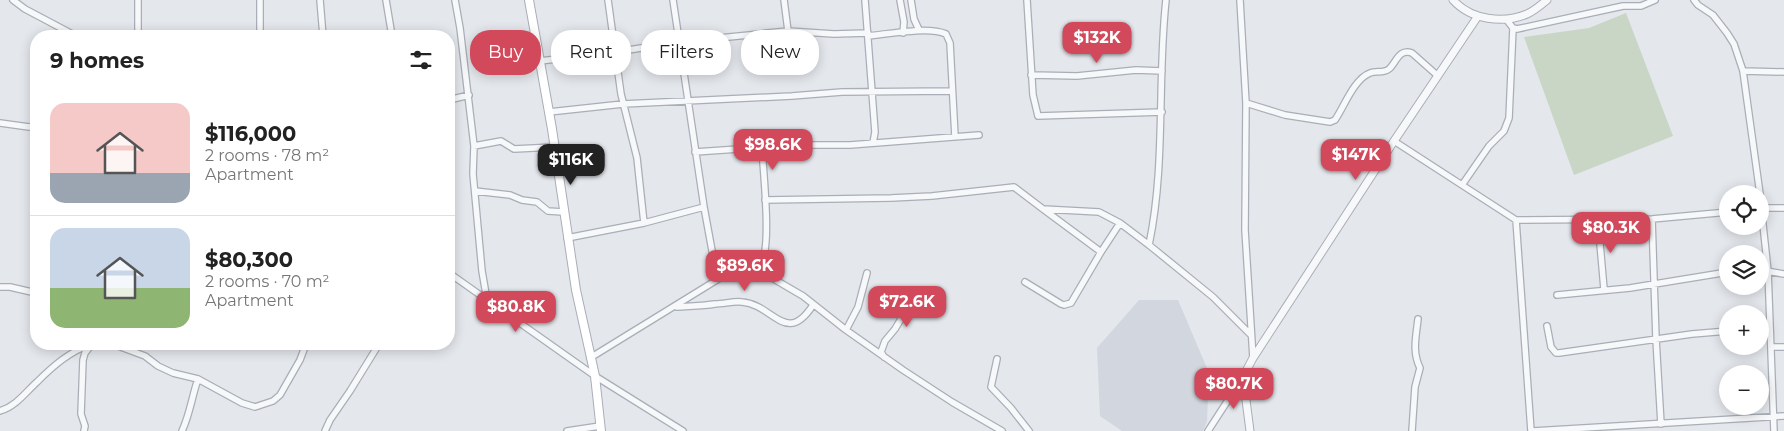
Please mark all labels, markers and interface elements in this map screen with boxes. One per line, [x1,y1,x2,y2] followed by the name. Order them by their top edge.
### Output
[1062,22,1132,64] pin: $132K
[1074,28,1121,47] text: $132K
[470,30,541,75] chip: Buy
[551,30,631,75] chip: Rent
[641,30,731,75] chip: Filters
[741,30,819,75] chip: New
[407,46,435,74] icon: filters
[50,48,144,73] text: 9 homes
[205,121,296,146] text: $116,000
[90,123,150,183] icon: home
[732,128,814,171] pin: $98.6K
[745,135,801,154] text: $98.6K
[1321,138,1391,181] pin: $147K
[536,144,606,186] pin: $116K
[1332,145,1380,164] text: $147K
[205,146,329,165] text: 2 rooms · 78 m²
[549,150,593,169] text: $116K
[205,165,294,184] text: Apartment
[1719,185,1769,415] map controls
[1719,185,1769,235] button: locate
[1570,212,1652,254] pin: $80.3K
[1582,218,1640,237] text: $80.3K
[1719,245,1769,295] button: layers
[205,247,293,272] text: $80,300
[90,248,150,308] icon: home
[704,250,786,292] pin: $89.6K
[717,256,773,275] text: $89.6K
[205,272,330,291] text: 2 rooms · 70 m²
[866,286,948,328] pin: $72.6K
[475,290,557,333] pin: $80.8K
[205,291,294,310] text: Apartment
[879,292,935,311] text: $72.6K
[487,297,545,316] text: $80.8K
[1719,305,1769,355] button: +
[1719,365,1769,415] button: −
[1193,368,1275,410] pin: $80.7K
[1205,374,1263,393] text: $80.7K

